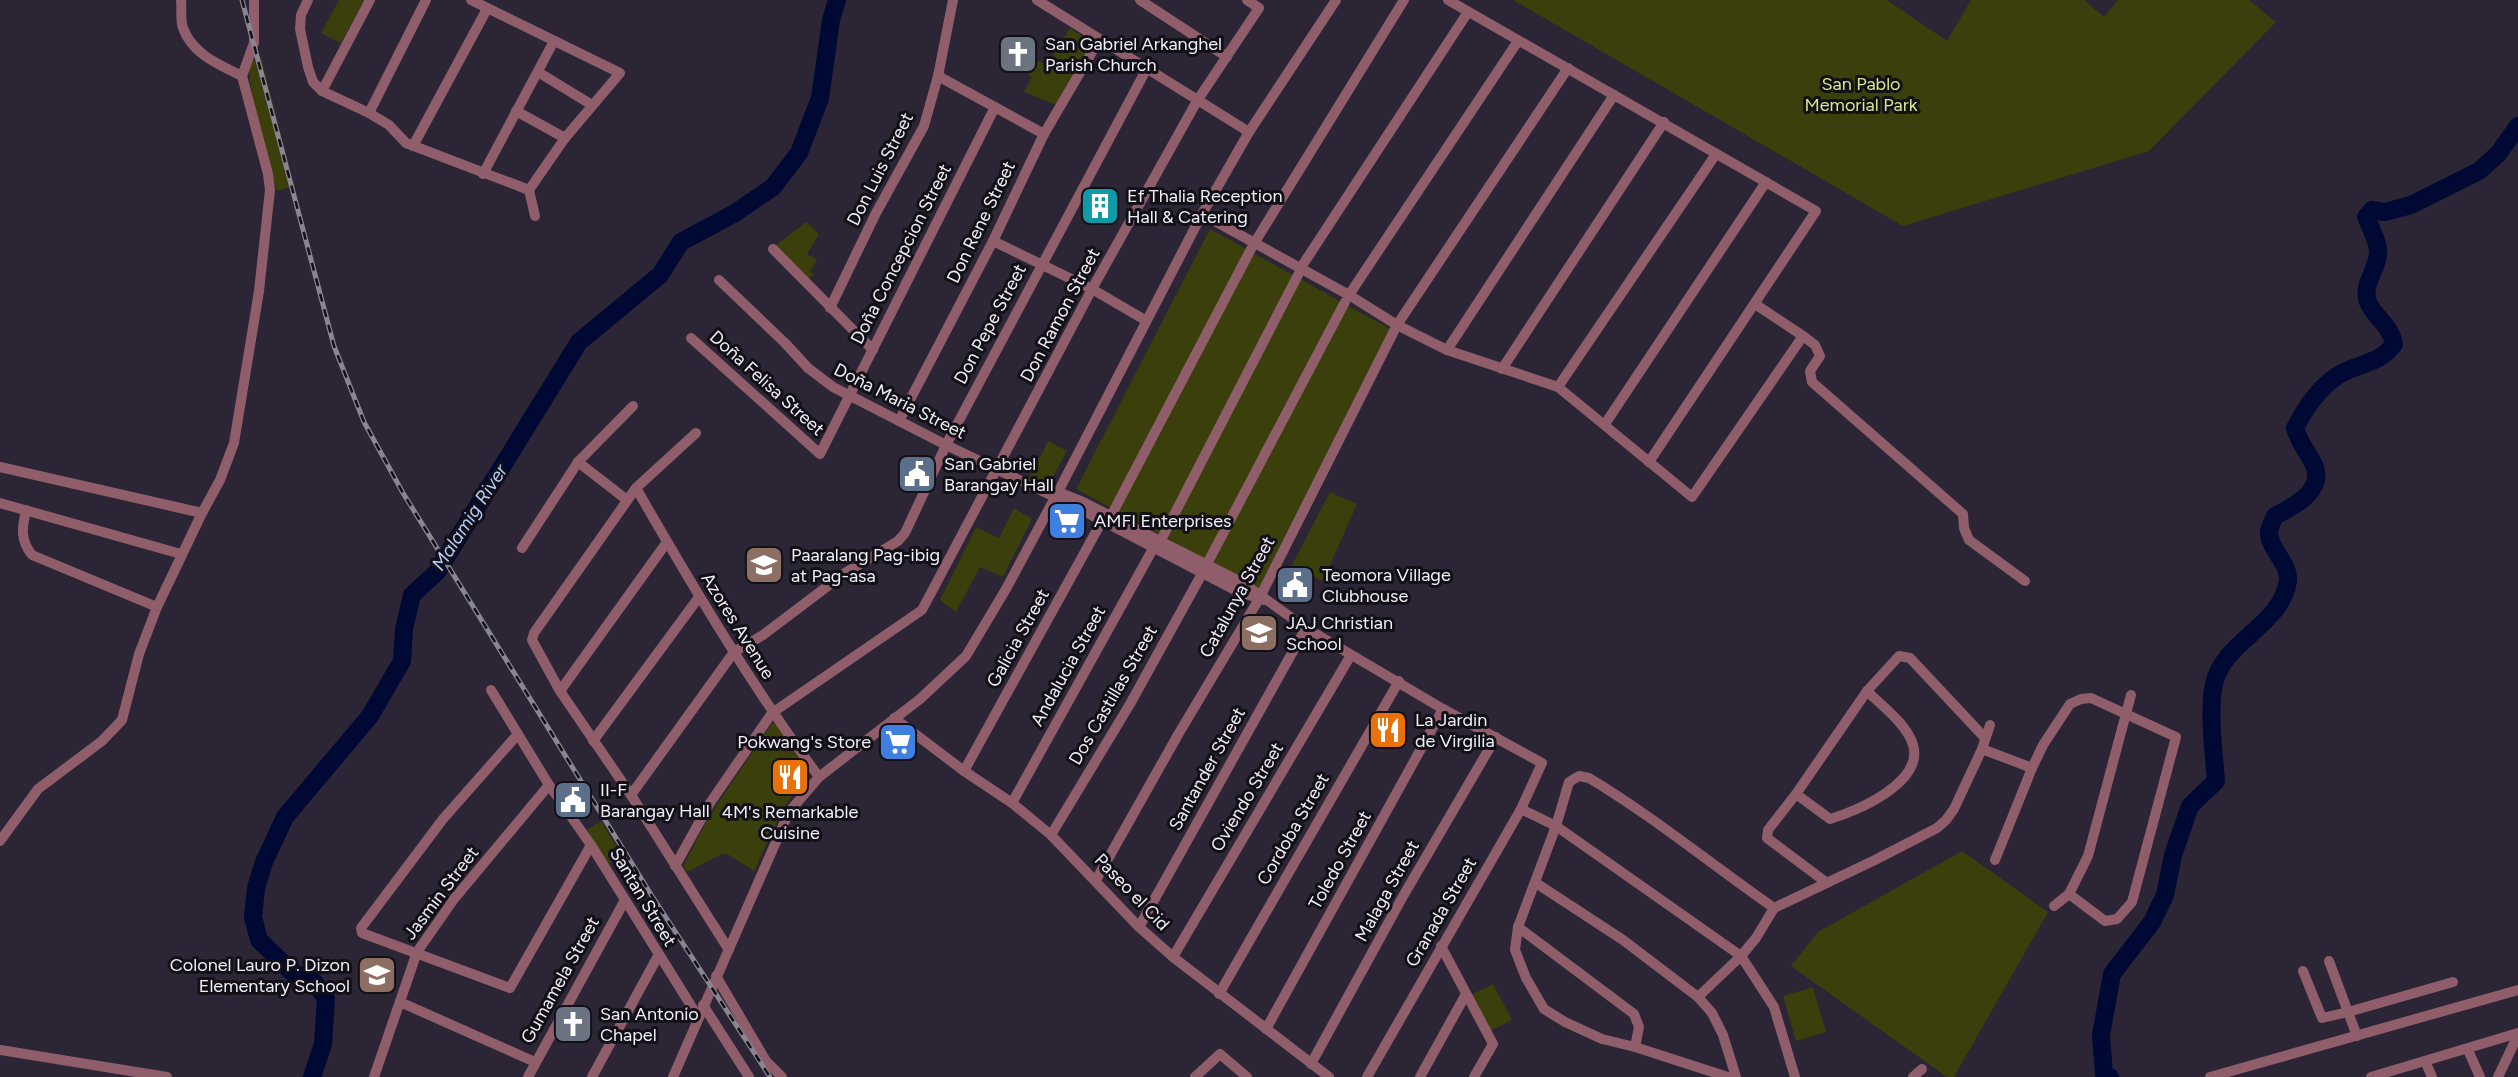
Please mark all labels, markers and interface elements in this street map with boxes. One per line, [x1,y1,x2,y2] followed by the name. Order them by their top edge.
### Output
[997,33,1039,75] church icon: San Gabriel Arkanghel Parish Church
[1045,33,1222,76] place label: San Gabriel Arkanghel Parish Church
[1805,73,1918,116] park label: San Pablo Memorial Park
[842,109,918,229] street label: Don Luis Street
[942,157,1020,287] street label: Don Rene Street
[846,160,956,348] street label: Doña Concepcion Street
[1079,185,1121,227] building icon: Ef Thalia Reception Hall & Catering
[1127,185,1282,228] place label: Ef Thalia Reception Hall & Catering
[1015,244,1105,386] street label: Don Ramon Street
[949,260,1031,388] street label: Don Pepe Street
[705,326,829,440] street label: Doña Felisa Street
[830,358,970,444] street label: Doña Maria Street
[896,453,938,495] public building icon: San Gabriel Barangay Hall
[944,453,1054,496] place label: San Gabriel Barangay Hall
[427,459,513,575] water label: Malamig River
[1046,500,1088,542] supermarket icon: AMFI Enterprises
[1094,510,1231,532] place label: AMFI Enterprises
[1195,532,1280,661] street label: Catalunya Street
[743,544,785,586] school or university icon: Paaralang Pag-ibig at Pag-asa
[791,544,940,587] place label: Paaralang Pag-ibig at Pag-asa
[1274,564,1316,606] public building icon: Teomora Village Clubhouse
[1322,564,1451,607] place label: Teomora Village Clubhouse
[697,569,779,683] street label: Azores Avenue
[982,585,1054,691] street label: Galicia Street
[1026,602,1110,730] street label: Andalucia Street
[1238,612,1280,654] school or university icon: JAJ Christian School
[1286,612,1393,655] place label: JAJ Christian School
[1064,621,1162,769] street label: Dos Castillas Street
[1164,703,1250,834] street label: Santander Street
[1367,709,1409,751] restaurant icon: La Jardin de Virgilia
[1415,709,1495,752] place label: La Jardin de Virgilia
[877,721,919,763] supermarket icon: Pokwang's Store
[737,731,871,753] place label: Pokwang's Store
[1206,738,1288,855] street label: Oviendo Street
[769,756,811,798] restaurant icon: 4M's Remarkable Cuisine
[1252,769,1334,889] street label: Cordoba Street
[552,779,594,821] public building icon: II-F Barangay Hall
[600,779,710,822] place label: II-F Barangay Hall
[722,801,858,844] place label: 4M's Remarkable Cuisine
[1304,807,1376,913] street label: Toledo Street
[1350,836,1424,945] street label: Malaga Street
[399,842,483,944] street label: Jasmin Street
[605,844,681,950] street label: Santan Street
[1090,849,1174,935] street label: Paseo el Cid
[1401,853,1481,971] street label: Granada Street
[516,913,604,1047] street label: Gumamela Street
[170,954,350,997] place label: Colonel Lauro P. Dizon Elementary School
[356,954,398,996] school or university icon: Colonel Lauro P. Dizon Elementary School
[552,1003,594,1045] church icon: San Antonio Chapel
[600,1003,699,1046] place label: San Antonio Chapel

